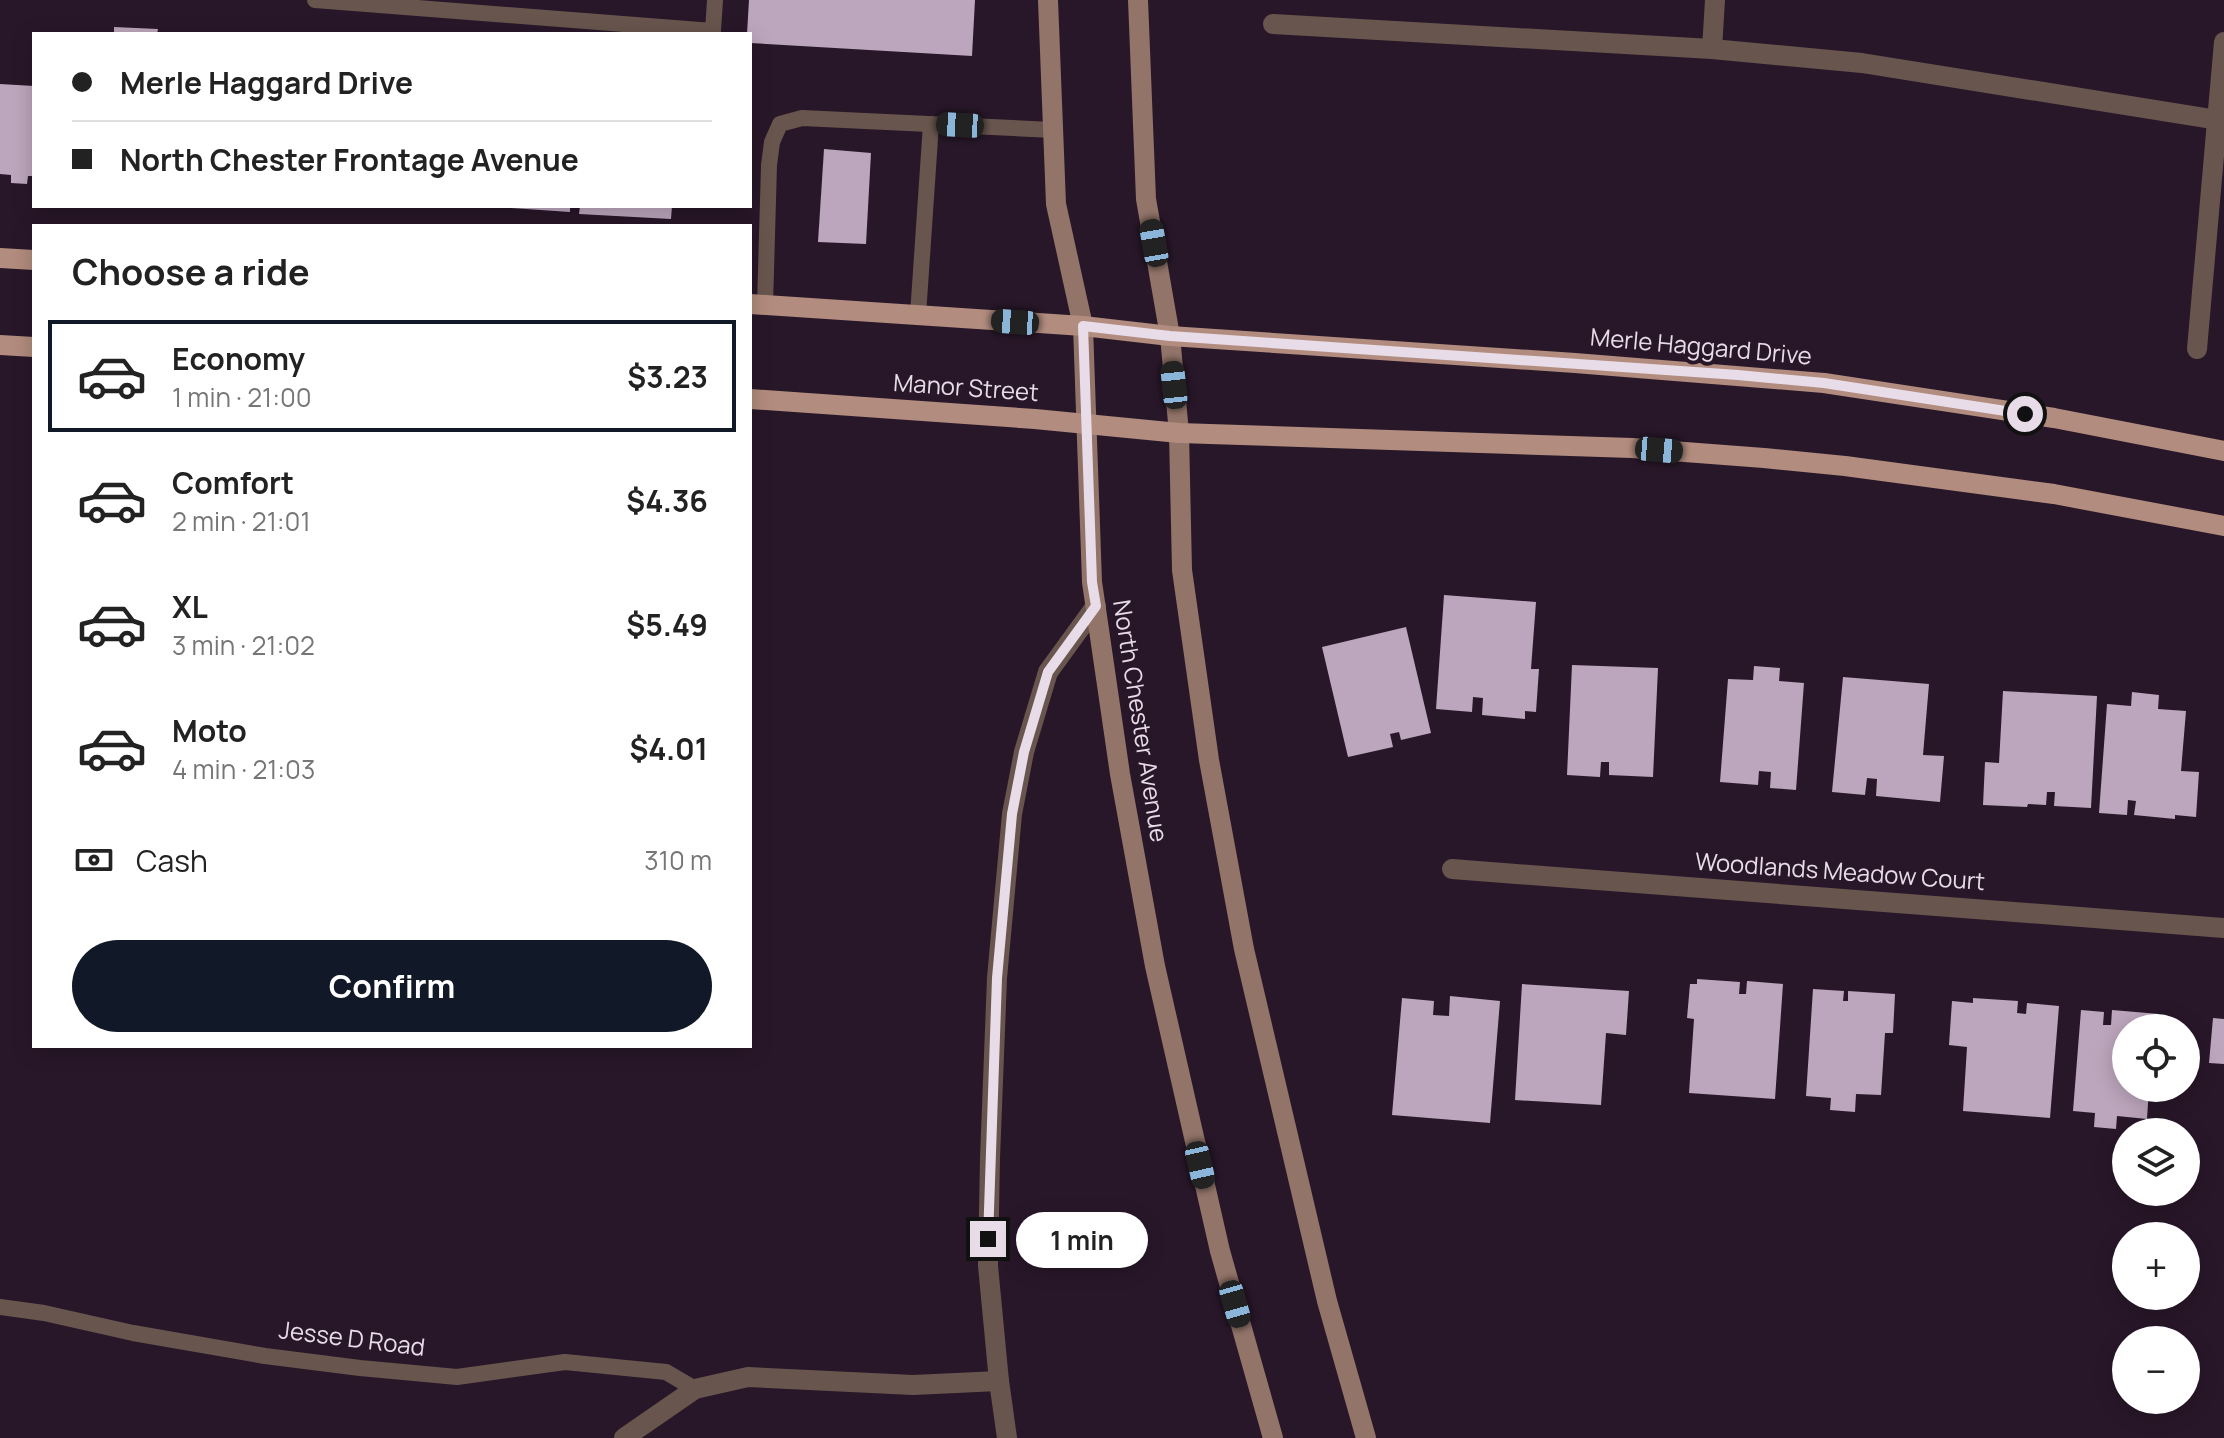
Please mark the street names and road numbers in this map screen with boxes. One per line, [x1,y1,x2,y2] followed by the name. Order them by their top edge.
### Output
[1589,319,1813,372] street label: Merle Haggard Drive
[892,365,1040,408] street label: Manor Street
[1106,597,1177,844] street label: North Chester Avenue
[1694,844,1986,897] street label: Woodlands Meadow Court
[277,1312,427,1363] street label: Jesse D Road

